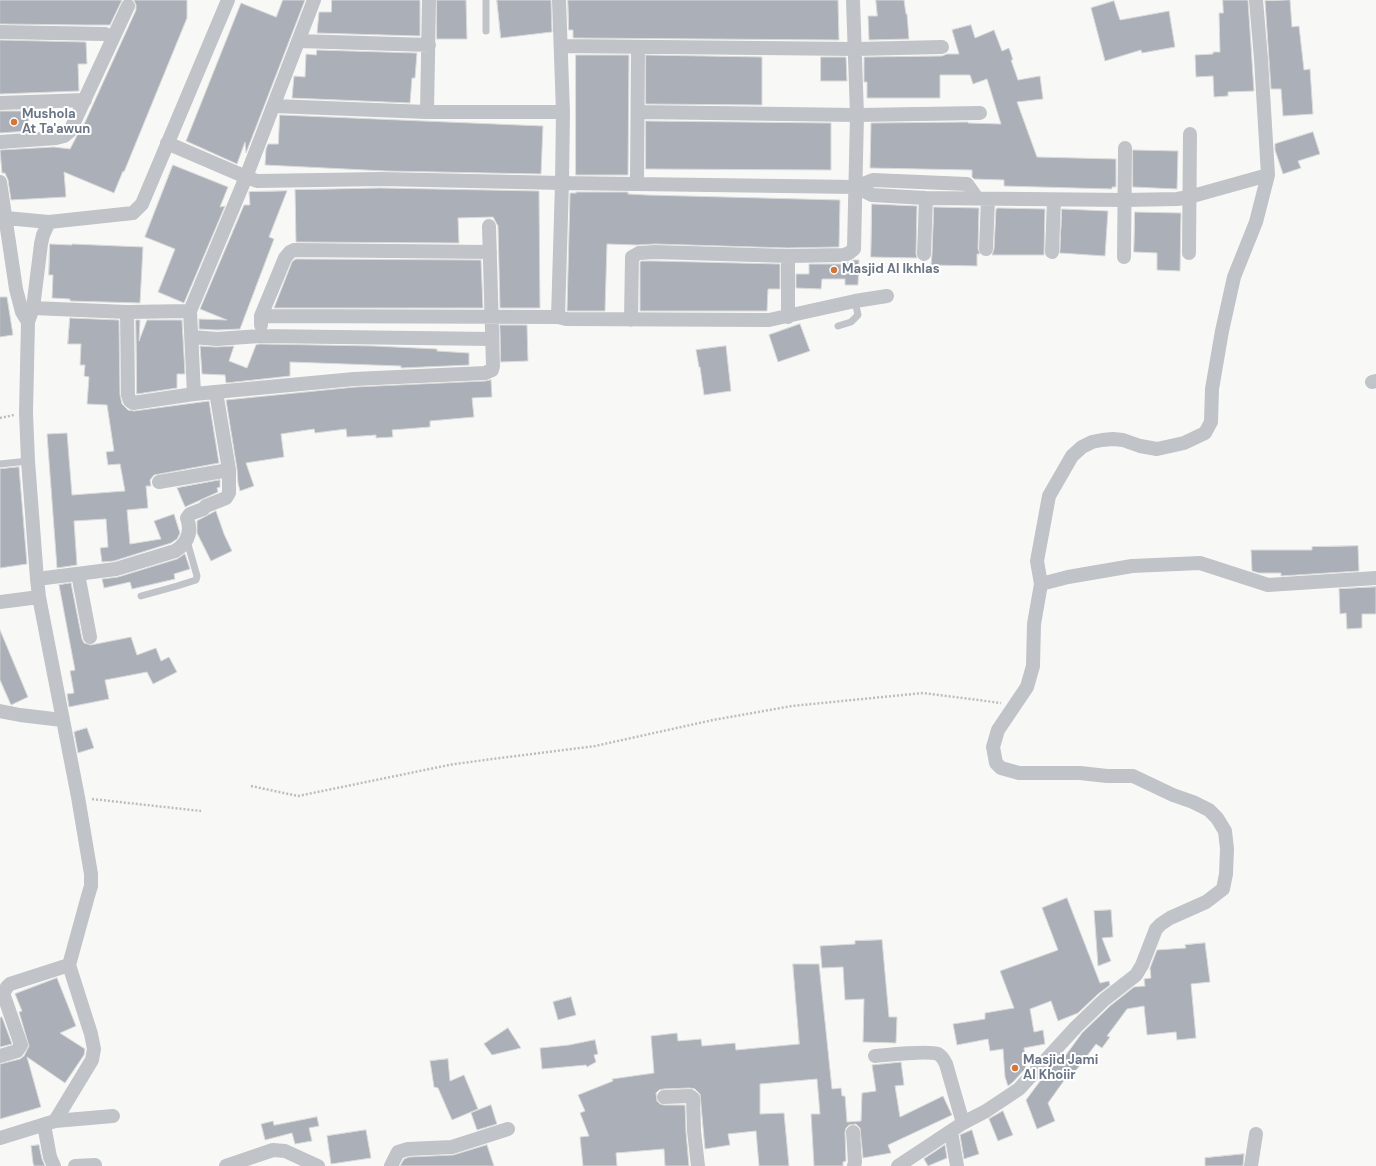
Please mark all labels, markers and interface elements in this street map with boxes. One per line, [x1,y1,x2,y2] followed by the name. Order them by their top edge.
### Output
[22,107,90,138] place label: Mushola At Ta'awun
[9,117,19,127] marker: Mushola At Ta'awun
[842,262,940,278] place label: Masjid Al Ikhlas
[829,265,839,275] marker: Masjid Al Ikhlas
[1023,1053,1098,1084] place label: Masjid Jami Al Khoiir
[1010,1063,1020,1073] marker: Masjid Jami Al Khoiir

